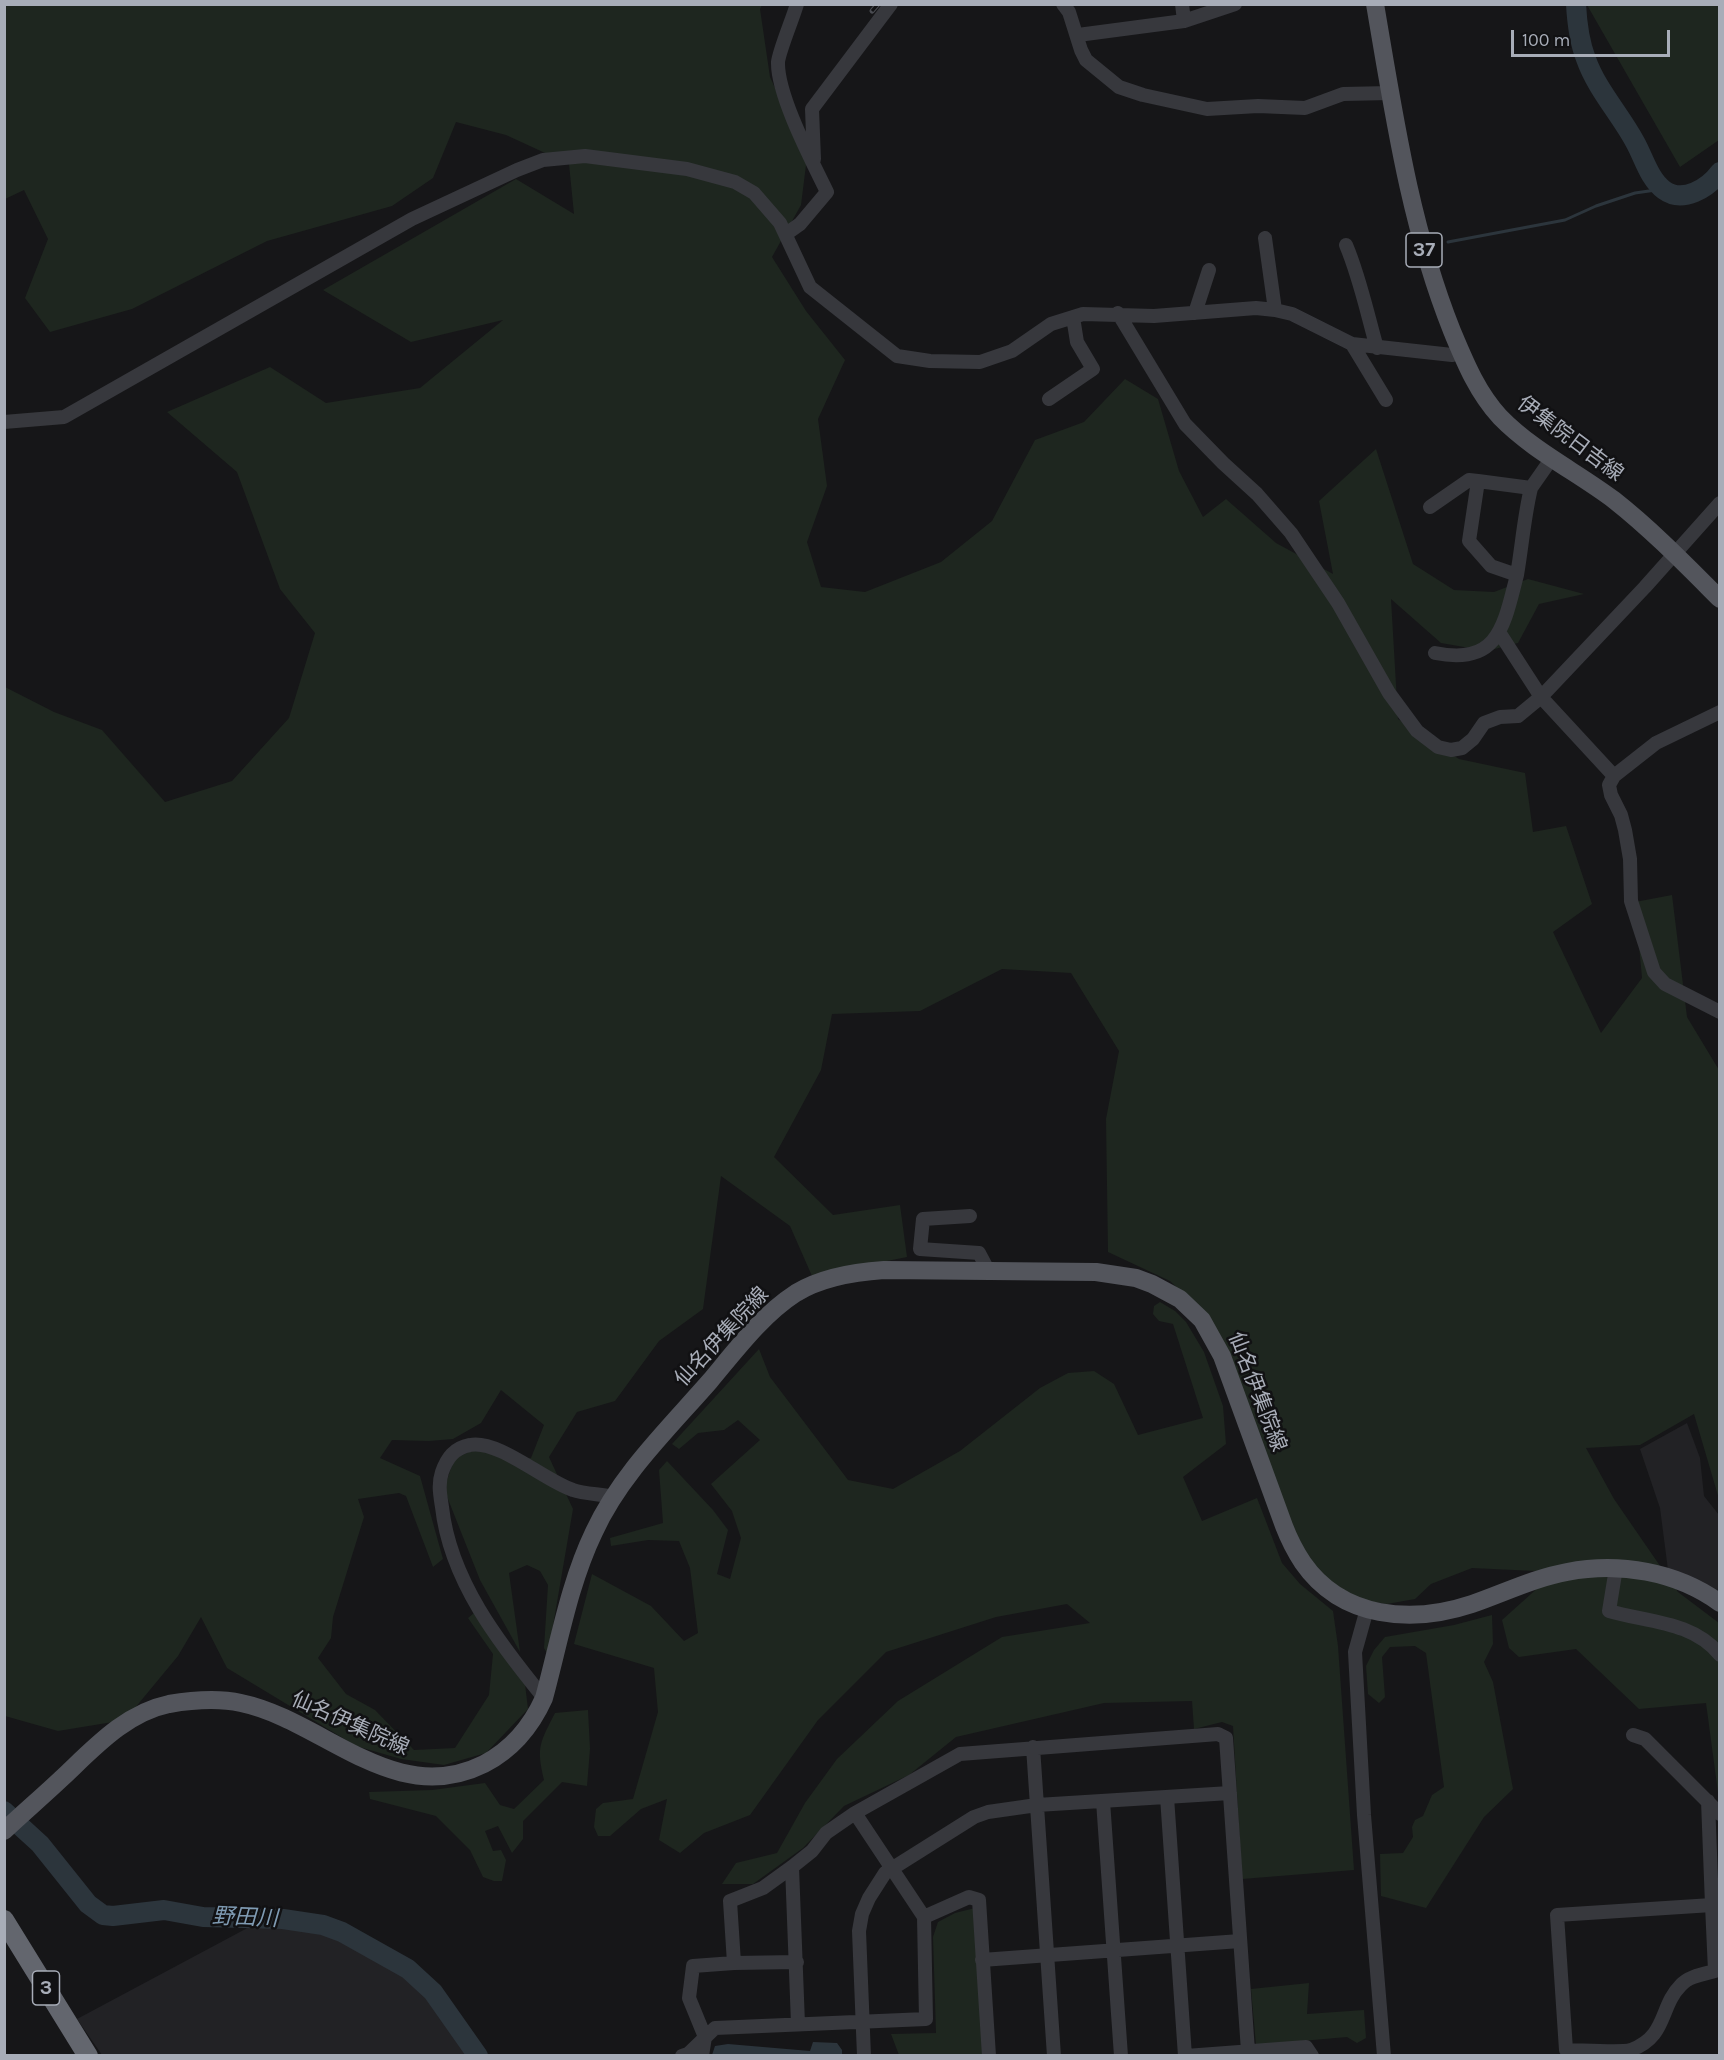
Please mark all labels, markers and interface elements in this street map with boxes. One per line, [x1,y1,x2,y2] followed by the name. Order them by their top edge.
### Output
[1514,18,1673,56] scale bar
[1522,29,1570,51] text: 100 m
[1406,233,1442,267] road number: 37
[1512,391,1628,487] street label: 伊集院日吉線
[670,1282,774,1392] street label: 仙名伊集院線
[1223,1329,1291,1455] street label: 仙名伊集院線
[287,1687,413,1761] street label: 仙名伊集院線
[212,1904,278,1932] water label: 野田川
[32,1971,60,2005] road number: 3

